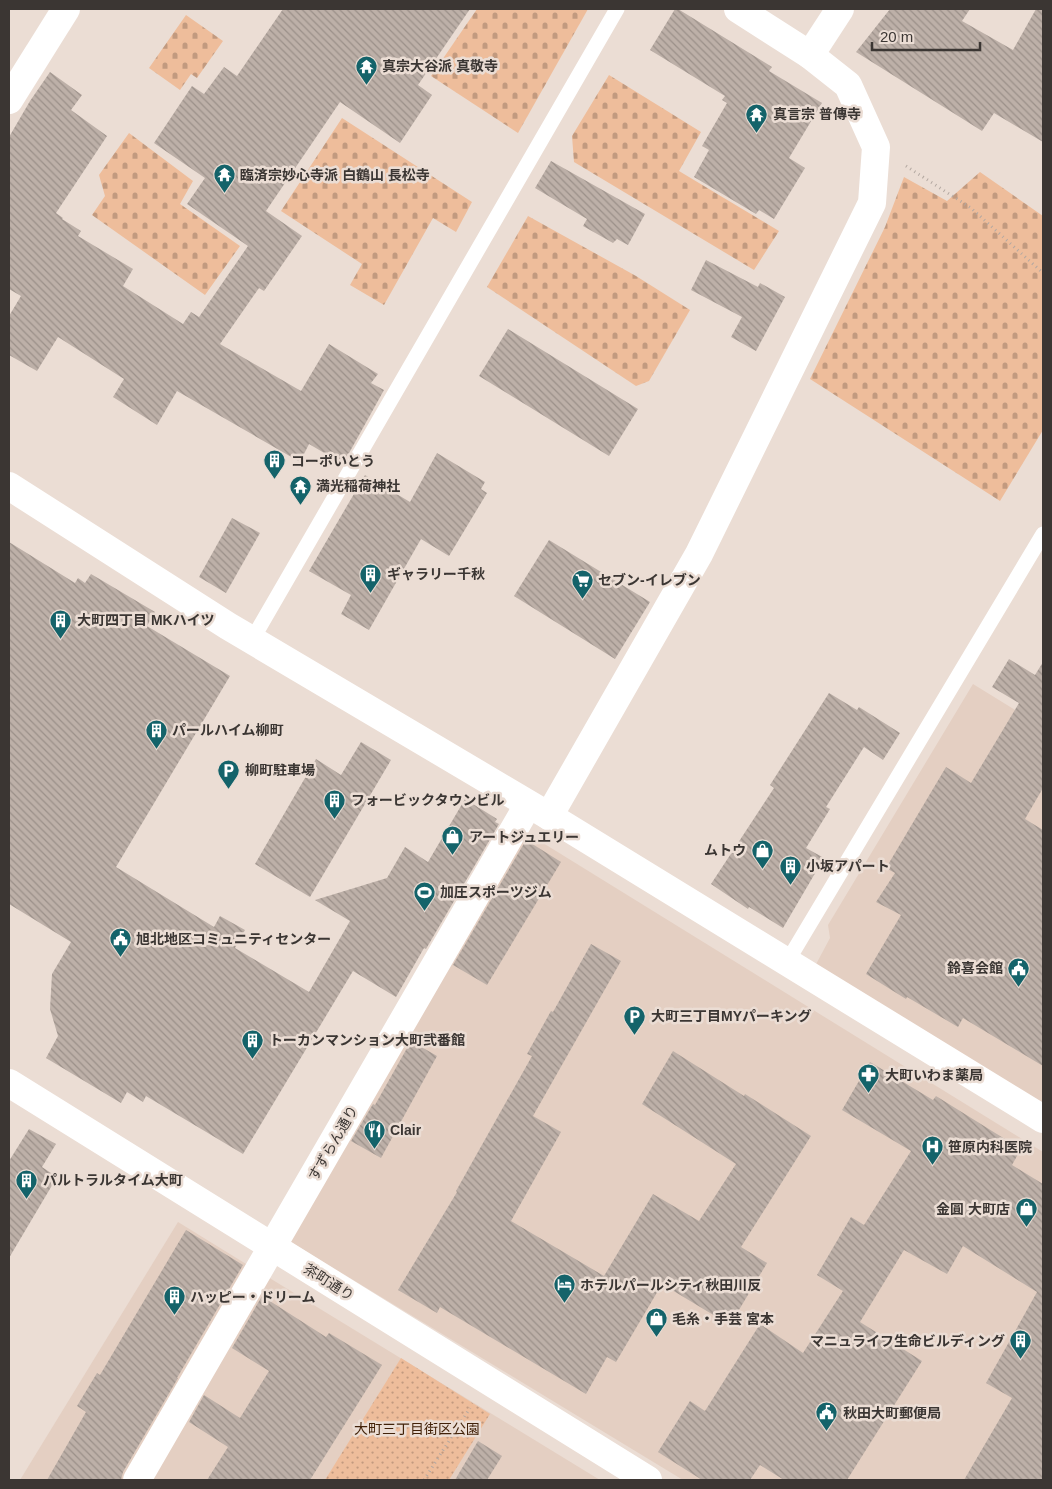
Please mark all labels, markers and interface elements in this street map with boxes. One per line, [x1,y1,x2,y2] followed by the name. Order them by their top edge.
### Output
[872,20,980,52] scale bar
[880,28,913,45] text: 20 m
[354,54,378,85] temple icon: 真宗大谷派 真敬寺
[382,58,498,74] place label: 真宗大谷派 真敬寺
[745,102,769,133] temple icon: 真言宗 普傳寺
[773,106,861,122] place label: 真言宗 普傳寺
[212,163,236,194] temple icon: 臨済宗妙心寺派 白鶴山 長松寺
[240,167,430,183] place label: 臨済宗妙心寺派 白鶴山 長松寺
[263,449,287,480] building icon: コーポいとう
[291,453,375,469] place label: コーポいとう
[288,474,312,505] temple icon: 満光稲荷神社
[316,478,400,494] place label: 満光稲荷神社
[359,562,383,593] building icon: ギャラリー千秋
[387,566,485,582] place label: ギャラリー千秋
[570,568,594,599] supermarket icon: セブン-イレブン
[598,572,701,588] place label: セブン-イレブン
[49,608,73,639] building icon: 大町四丁目 MKハイツ
[77,612,214,628] place label: 大町四丁目 MKハイツ
[144,718,168,749] building icon: パールハイム柳町
[172,722,283,738] place label: パールハイム柳町
[217,758,241,789] parking icon: 柳町駐車場
[245,762,315,778] place label: 柳町駐車場
[323,788,347,819] building icon: フォービックタウンビル
[351,792,504,808] place label: フォービックタウンビル
[441,825,465,856] shop icon: アートジュエリー
[469,829,579,845] place label: アートジュエリー
[750,838,774,869] shop icon: ムトウ
[704,842,746,858] place label: ムトウ
[778,854,802,885] building icon: 小坂アパート
[806,858,890,874] place label: 小坂アパート
[412,880,436,911] sports icon: 加圧スポーツジム
[440,884,552,900] place label: 加圧スポーツジム
[108,927,132,958] public building icon: 旭北地区コミュニティセンター
[136,931,331,947] place label: 旭北地区コミュニティセンター
[1007,956,1031,987] public building icon: 鈴喜会館
[947,960,1003,976] place label: 鈴喜会館
[623,1004,647,1035] parking icon: 大町三丁目MYパーキング
[651,1008,812,1024] place label: 大町三丁目MYパーキング
[241,1028,265,1059] building icon: トーカンマンション大町弐番館
[269,1032,465,1048] place label: トーカンマンション大町弐番館
[857,1063,881,1094] pharmacy icon: 大町いわま薬局
[885,1067,983,1083] place label: 大町いわま薬局
[305,1103,361,1183] street label: すずらん通り
[362,1118,386,1149] restaurant icon: Clair
[390,1122,422,1138] place label: Clair
[920,1135,944,1166] hospital icon: 笹原内科医院
[948,1139,1032,1155] place label: 笹原内科医院
[15,1168,39,1199] building icon: パルトラルタイム大町
[43,1172,183,1188] place label: パルトラルタイム大町
[1014,1197,1038,1228] shop icon: 金圓 大町店
[936,1201,1010,1217] place label: 金圓 大町店
[301,1260,357,1304] street label: 茶町通り
[552,1273,576,1304] hotel icon: ホテルパールシティ秋田川反
[580,1277,761,1293] place label: ホテルパールシティ秋田川反
[162,1285,186,1316] building icon: ハッピー・ドリーム
[190,1289,316,1305] place label: ハッピー・ドリーム
[644,1307,668,1338] shop icon: 毛糸・手芸 宮本
[672,1311,774,1327] place label: 毛糸・手芸 宮本
[1009,1329,1033,1360] building icon: マニュライフ生命ビルディング
[810,1333,1005,1349] place label: マニュライフ生命ビルディング
[815,1401,839,1432] public building icon: 秋田大町郵便局
[843,1405,941,1421] place label: 秋田大町郵便局
[354,1421,480,1437] park label: 大町三丁目街区公園

